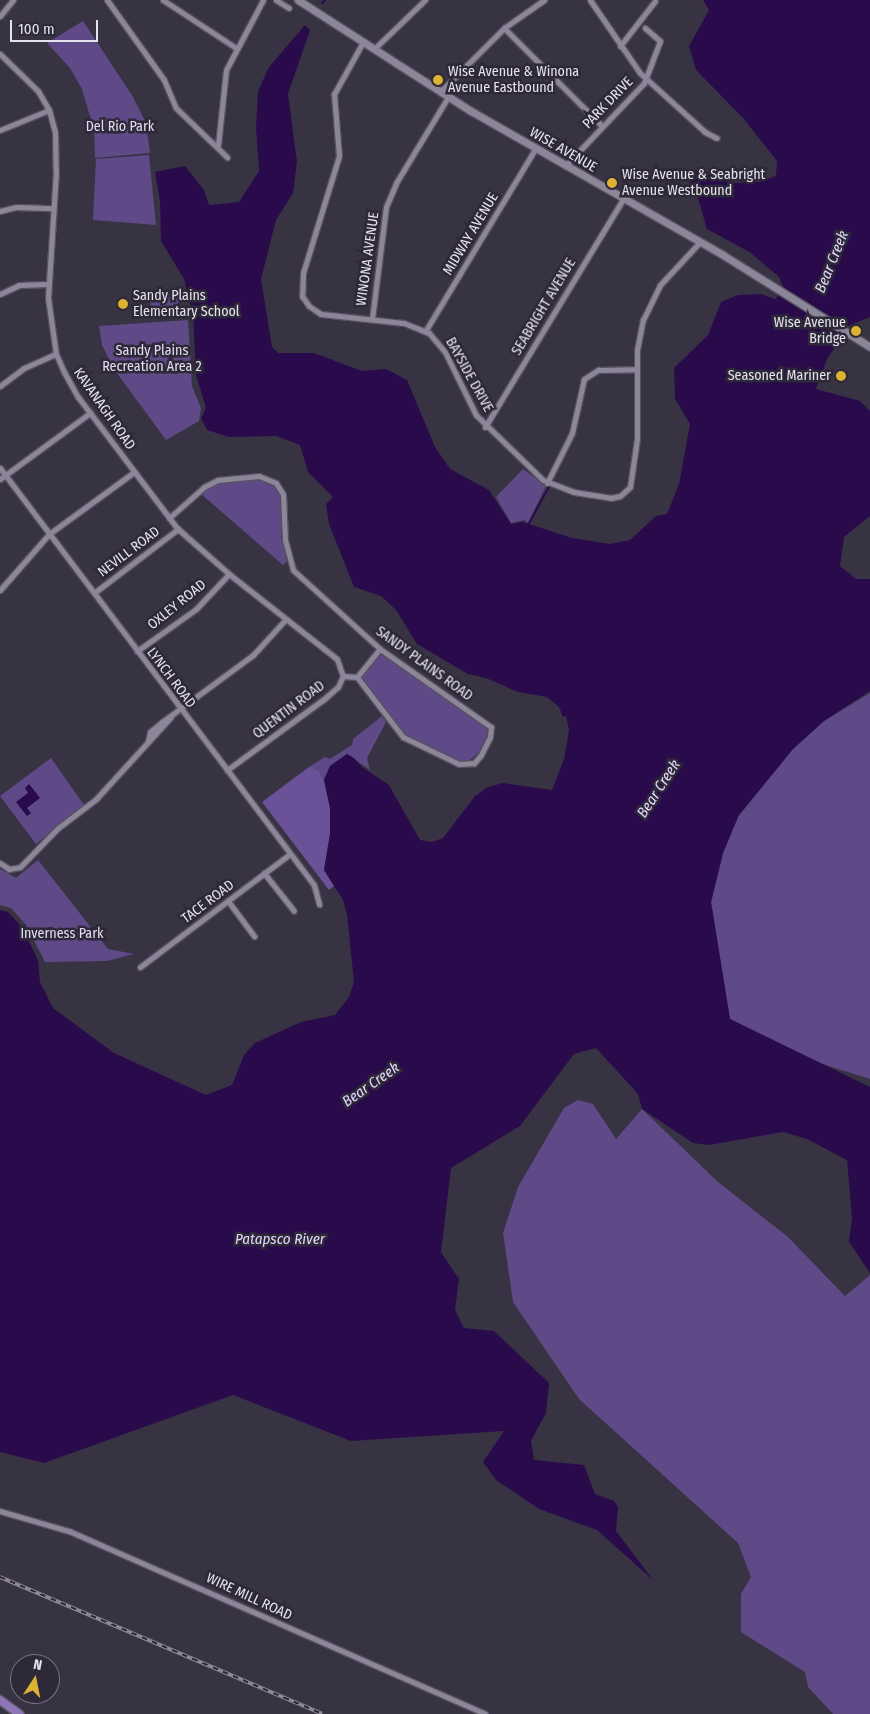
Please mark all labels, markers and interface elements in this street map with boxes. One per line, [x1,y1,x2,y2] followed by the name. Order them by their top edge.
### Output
[12,10,100,42] scale bar
[18,20,55,38] text: 100 m
[448,64,579,96] place label: Wise Avenue & Winona Avenue Eastbound
[432,74,444,86] marker: Wise Avenue & Winona Avenue Eastbound
[579,74,637,132] street label: PARK DRIVE
[86,119,154,135] park label: Del Rio Park
[526,124,600,176] street label: WISE AVENUE
[622,167,765,200] place label: Wise Avenue & Seabright Avenue Westbound
[606,177,618,189] marker: Wise Avenue & Seabright Avenue Westbound
[440,190,502,278] street label: MIDWAY AVENUE
[353,211,383,307] street label: WINONA AVENUE
[811,228,853,296] water label: Bear Creek
[508,255,580,359] street label: SEABRIGHT AVENUE
[133,288,240,321] place label: Sandy Plains Elementary School
[117,298,129,310] marker: Sandy Plains Elementary School
[774,315,846,348] place label: Wise Avenue Bridge
[850,325,862,337] marker: Wise Avenue Bridge
[442,335,496,415] street label: BAYSIDE DRIVE
[102,343,202,376] park label: Sandy Plains Recreation Area 2
[70,365,138,453] street label: KAVANAGH ROAD
[728,368,831,384] place label: Seasoned Mariner
[835,370,847,382] marker: Seasoned Mariner
[95,523,163,581] street label: NEVILL ROAD
[144,576,210,634] street label: OXLEY ROAD
[372,623,476,705] street label: SANDY PLAINS ROAD
[143,645,199,711] street label: LYNCH ROAD
[250,678,328,742] street label: QUENTIN ROAD
[634,757,684,821] water label: Bear Creek
[178,877,238,927] street label: TACE ROAD
[20,926,104,942] park label: Inverness Park
[339,1059,403,1111] water label: Bear Creek
[235,1231,325,1249] water label: Patapsco River
[203,1570,295,1624] street label: WIRE MILL ROAD
[10,1654,60,1704] north arrow
[32,1656,43,1674] text: N

